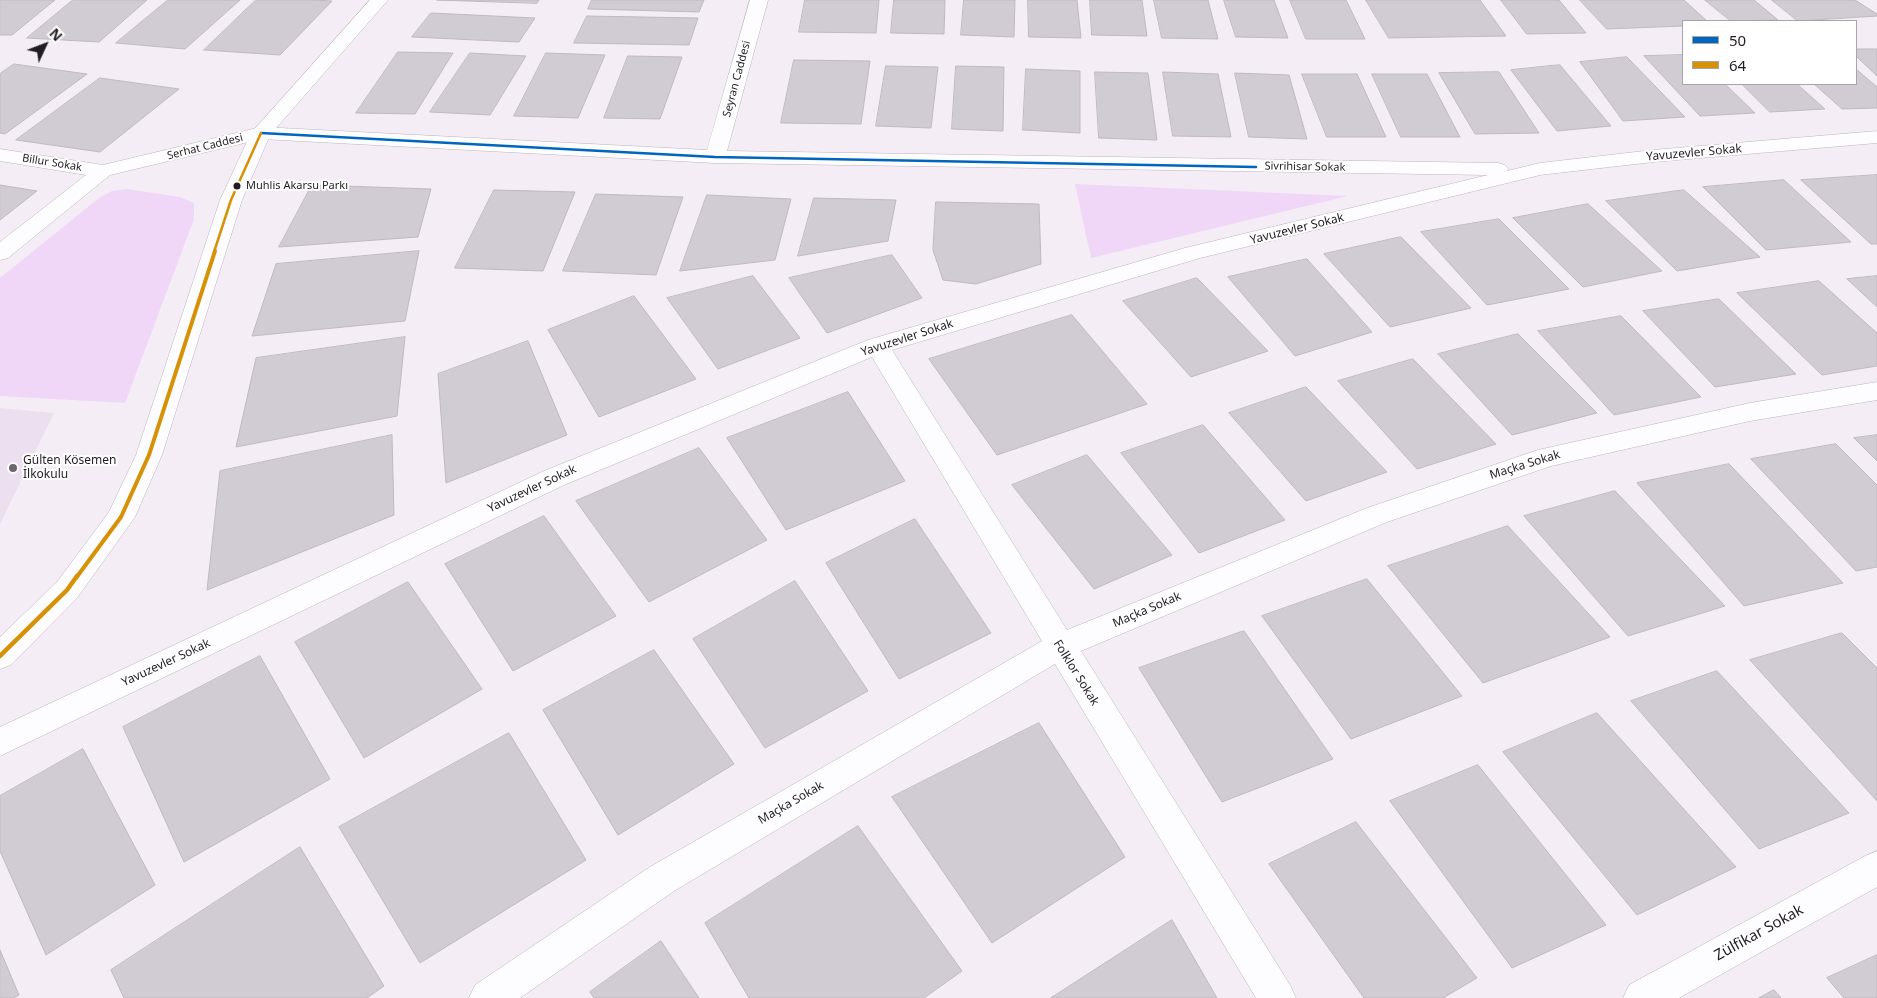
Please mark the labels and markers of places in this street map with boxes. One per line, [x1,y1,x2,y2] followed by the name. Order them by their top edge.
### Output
[246,179,348,193] place label: Muhlis Akarsu Parkı
[232,181,242,191] marker: Muhlis Akarsu Parkı
[23,454,116,482] place label: Gülten Kösemen İlkokulu
[7,462,19,474] marker: Gülten Kösemen İlkokulu

